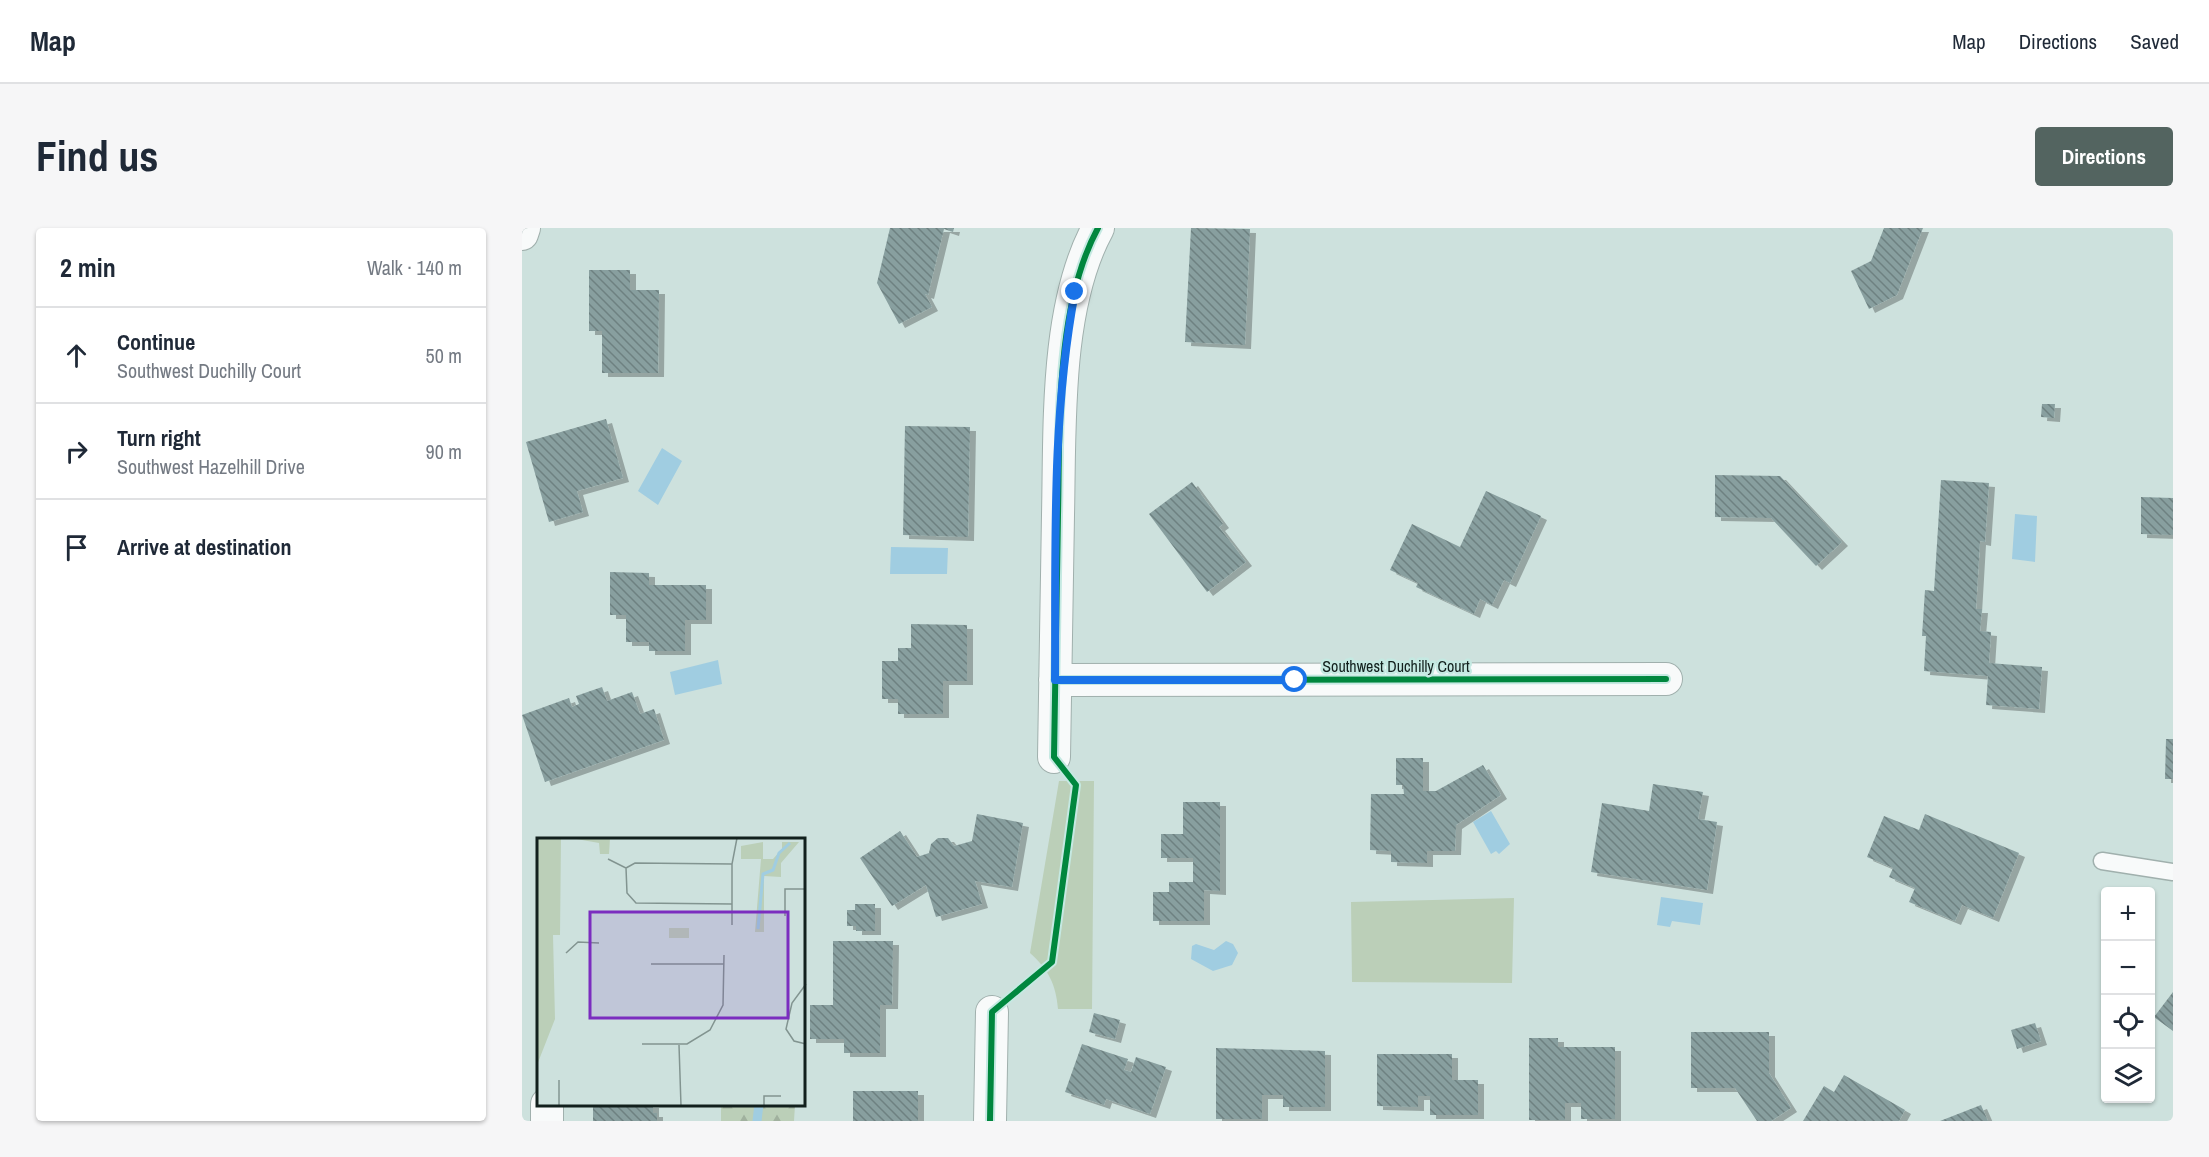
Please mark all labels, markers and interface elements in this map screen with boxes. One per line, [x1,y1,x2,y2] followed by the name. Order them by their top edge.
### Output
[30,22,76,60] text: Map
[1952,27,1986,56] text: Map
[2019,27,2097,56] text: Directions
[2130,27,2179,56] text: Saved
[2035,127,2173,186] button: Directions
[36,128,158,184] text: Find us
[60,250,116,285] text: 2 min
[367,254,462,281] text: Walk · 140 m
[1061,278,1087,304] route end
[117,327,195,357] text: Continue
[60,339,93,372] icon: ahead
[426,342,462,369] text: 50 m
[117,357,301,384] text: Southwest Duchilly Court
[117,423,201,453] text: Turn right
[60,435,93,468] icon: right
[426,438,462,465] text: 90 m
[117,453,305,480] text: Southwest Hazelhill Drive
[60,531,93,564] icon: arrive
[117,532,291,562] text: Arrive at destination
[1322,655,1470,677] street label: Southwest Duchilly Court
[1281,666,1307,692] route start
[537,838,806,1106] inset map
[2101,887,2155,1103] map controls
[2101,887,2155,941] button: +
[2101,941,2155,995] button: −
[2101,995,2155,1049] button: locate
[2101,1049,2155,1103] button: layers

